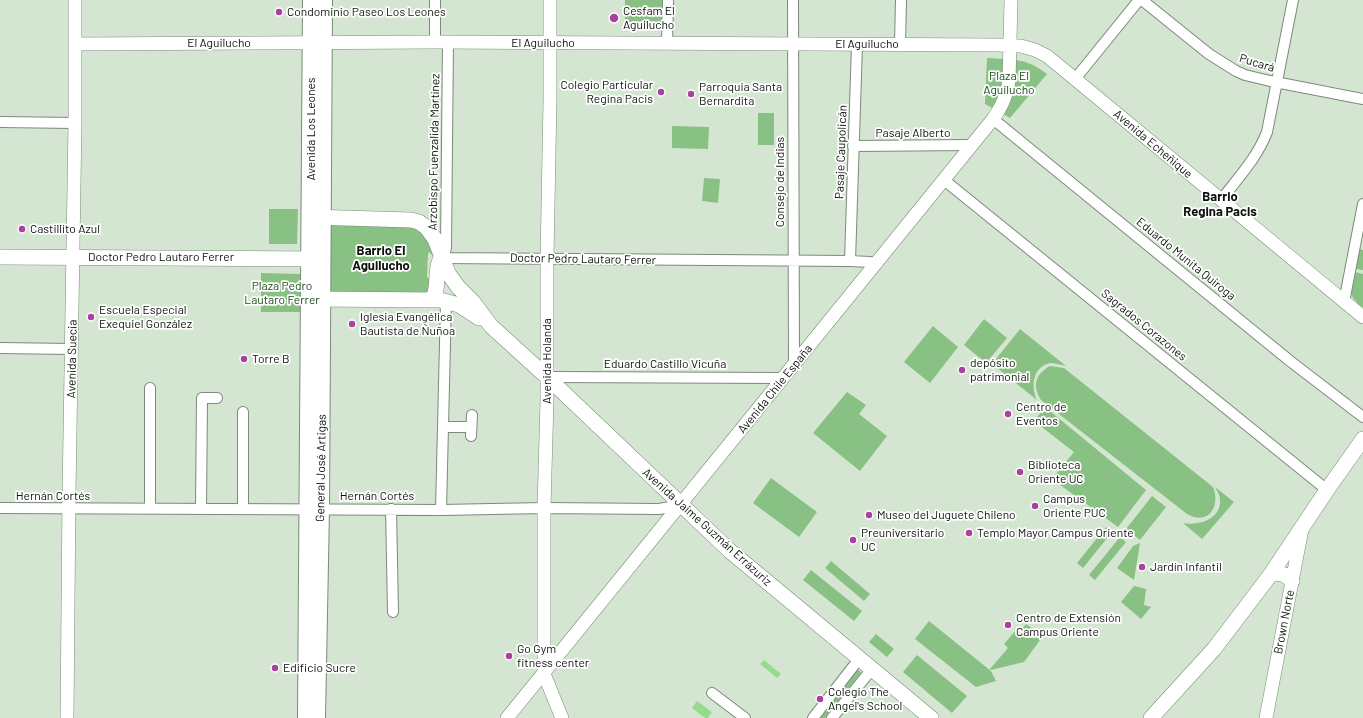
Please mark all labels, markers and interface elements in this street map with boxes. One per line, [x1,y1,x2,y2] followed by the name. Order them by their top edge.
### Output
[623,4,675,32] place label: Cesfam El Aguilucho
[287,5,446,19] place label: Condominio Paseo Los Leones
[274,7,284,17] marker: Condominio Paseo Los Leones
[608,12,620,24] marker: Cesfam El Aguilucho
[187,36,251,50] street label: El Aguilucho
[511,36,575,50] street label: El Aguilucho
[835,37,899,51] street label: El Aguilucho
[1238,51,1276,75] street label: Pucará
[983,69,1035,97] park label: Plaza El Aguilucho
[425,73,443,231] street label: Arzobispo Fuenzalida Martínez
[304,77,318,181] street label: Avenida Los Leones
[561,78,653,106] place label: Colegio Particular Regina Pacis
[699,80,782,108] place label: Parroquia Santa Bernardita
[656,87,666,97] marker: Colegio Particular Regina Pacis
[686,89,696,99] marker: Parroquia Santa Bernardita
[832,105,850,199] street label: Pasaje Caupolicán
[1111,107,1195,181] street label: Avenida Echeñique
[875,126,951,140] street label: Pasaje Alberto
[773,137,787,227] street label: Consejo de Indias
[1183,189,1257,220] district label: Barrio Regina Pacis
[1134,215,1238,303] street label: Eduardo Munita Quiroga
[30,222,100,236] place label: Castillito Azul
[17,224,27,234] marker: Castillito Azul
[352,243,410,274] district label: Barrio El Aguilucho
[88,250,234,264] street label: Doctor Pedro Lautaro Ferrer
[510,251,656,267] street label: Doctor Pedro Lautaro Ferrer
[244,279,320,307] park label: Plaza Pedro Lautaro Ferrer
[1098,286,1190,364] street label: Sagrados Corazones
[99,303,192,331] place label: Escuela Especial Exequiel González
[360,310,455,338] place label: Iglesia Evangélica Bautista de Ñuñoa
[86,312,96,322] marker: Escuela Especial Exequiel González
[540,318,554,404] street label: Avenida Holanda
[347,319,357,329] marker: Iglesia Evangélica Bautista de Ñuñoa
[64,320,80,398] street label: Avenida Suecia
[735,342,815,436] street label: Avenida Chile España
[252,352,290,366] place label: Torre B
[239,354,249,364] marker: Torre B
[970,356,1029,384] place label: depósito patrimonial
[604,357,726,371] street label: Eduardo Castillo Vicuña
[957,365,967,375] marker: depósito patrimonial
[1016,400,1067,428] place label: Centro de Eventos
[1003,409,1013,419] marker: Centro de Eventos
[313,414,329,522] street label: General José Artigas
[1028,458,1084,486] place label: Biblioteca Oriente UC
[639,465,775,589] street label: Avenida Jaime Guzmán Errázuriz
[1015,467,1025,477] marker: Biblioteca Oriente UC
[16,489,90,503] street label: Hernán Cortés
[340,489,414,503] street label: Hernán Cortés
[1043,492,1106,520] place label: Campus Oriente PUC
[1030,501,1040,511] marker: Campus Oriente PUC
[877,508,1016,522] place label: Museo del Juguete Chileno
[864,510,874,520] marker: Museo del Juguete Chileno
[861,526,944,554] place label: Preuniversitario UC
[977,526,1134,540] place label: Templo Mayor Campus Oriente
[964,528,974,538] marker: Templo Mayor Campus Oriente
[848,535,858,545] marker: Preuniversitario UC
[1150,560,1222,574] place label: Jardín Infantil
[1137,562,1147,572] marker: Jardín Infantil
[1271,589,1297,655] street label: Brown Norte
[1016,611,1121,639] place label: Centro de Extensión Campus Oriente
[1003,620,1013,630] marker: Centro de Extensión Campus Oriente
[517,642,589,670] place label: Go Gym fitness center
[504,651,514,661] marker: Go Gym fitness center
[283,661,356,675] place label: Edificio Sucre
[270,663,280,673] marker: Edificio Sucre
[828,685,902,713] place label: Colegio The Angel's School
[815,694,825,704] marker: Colegio The Angel's School

